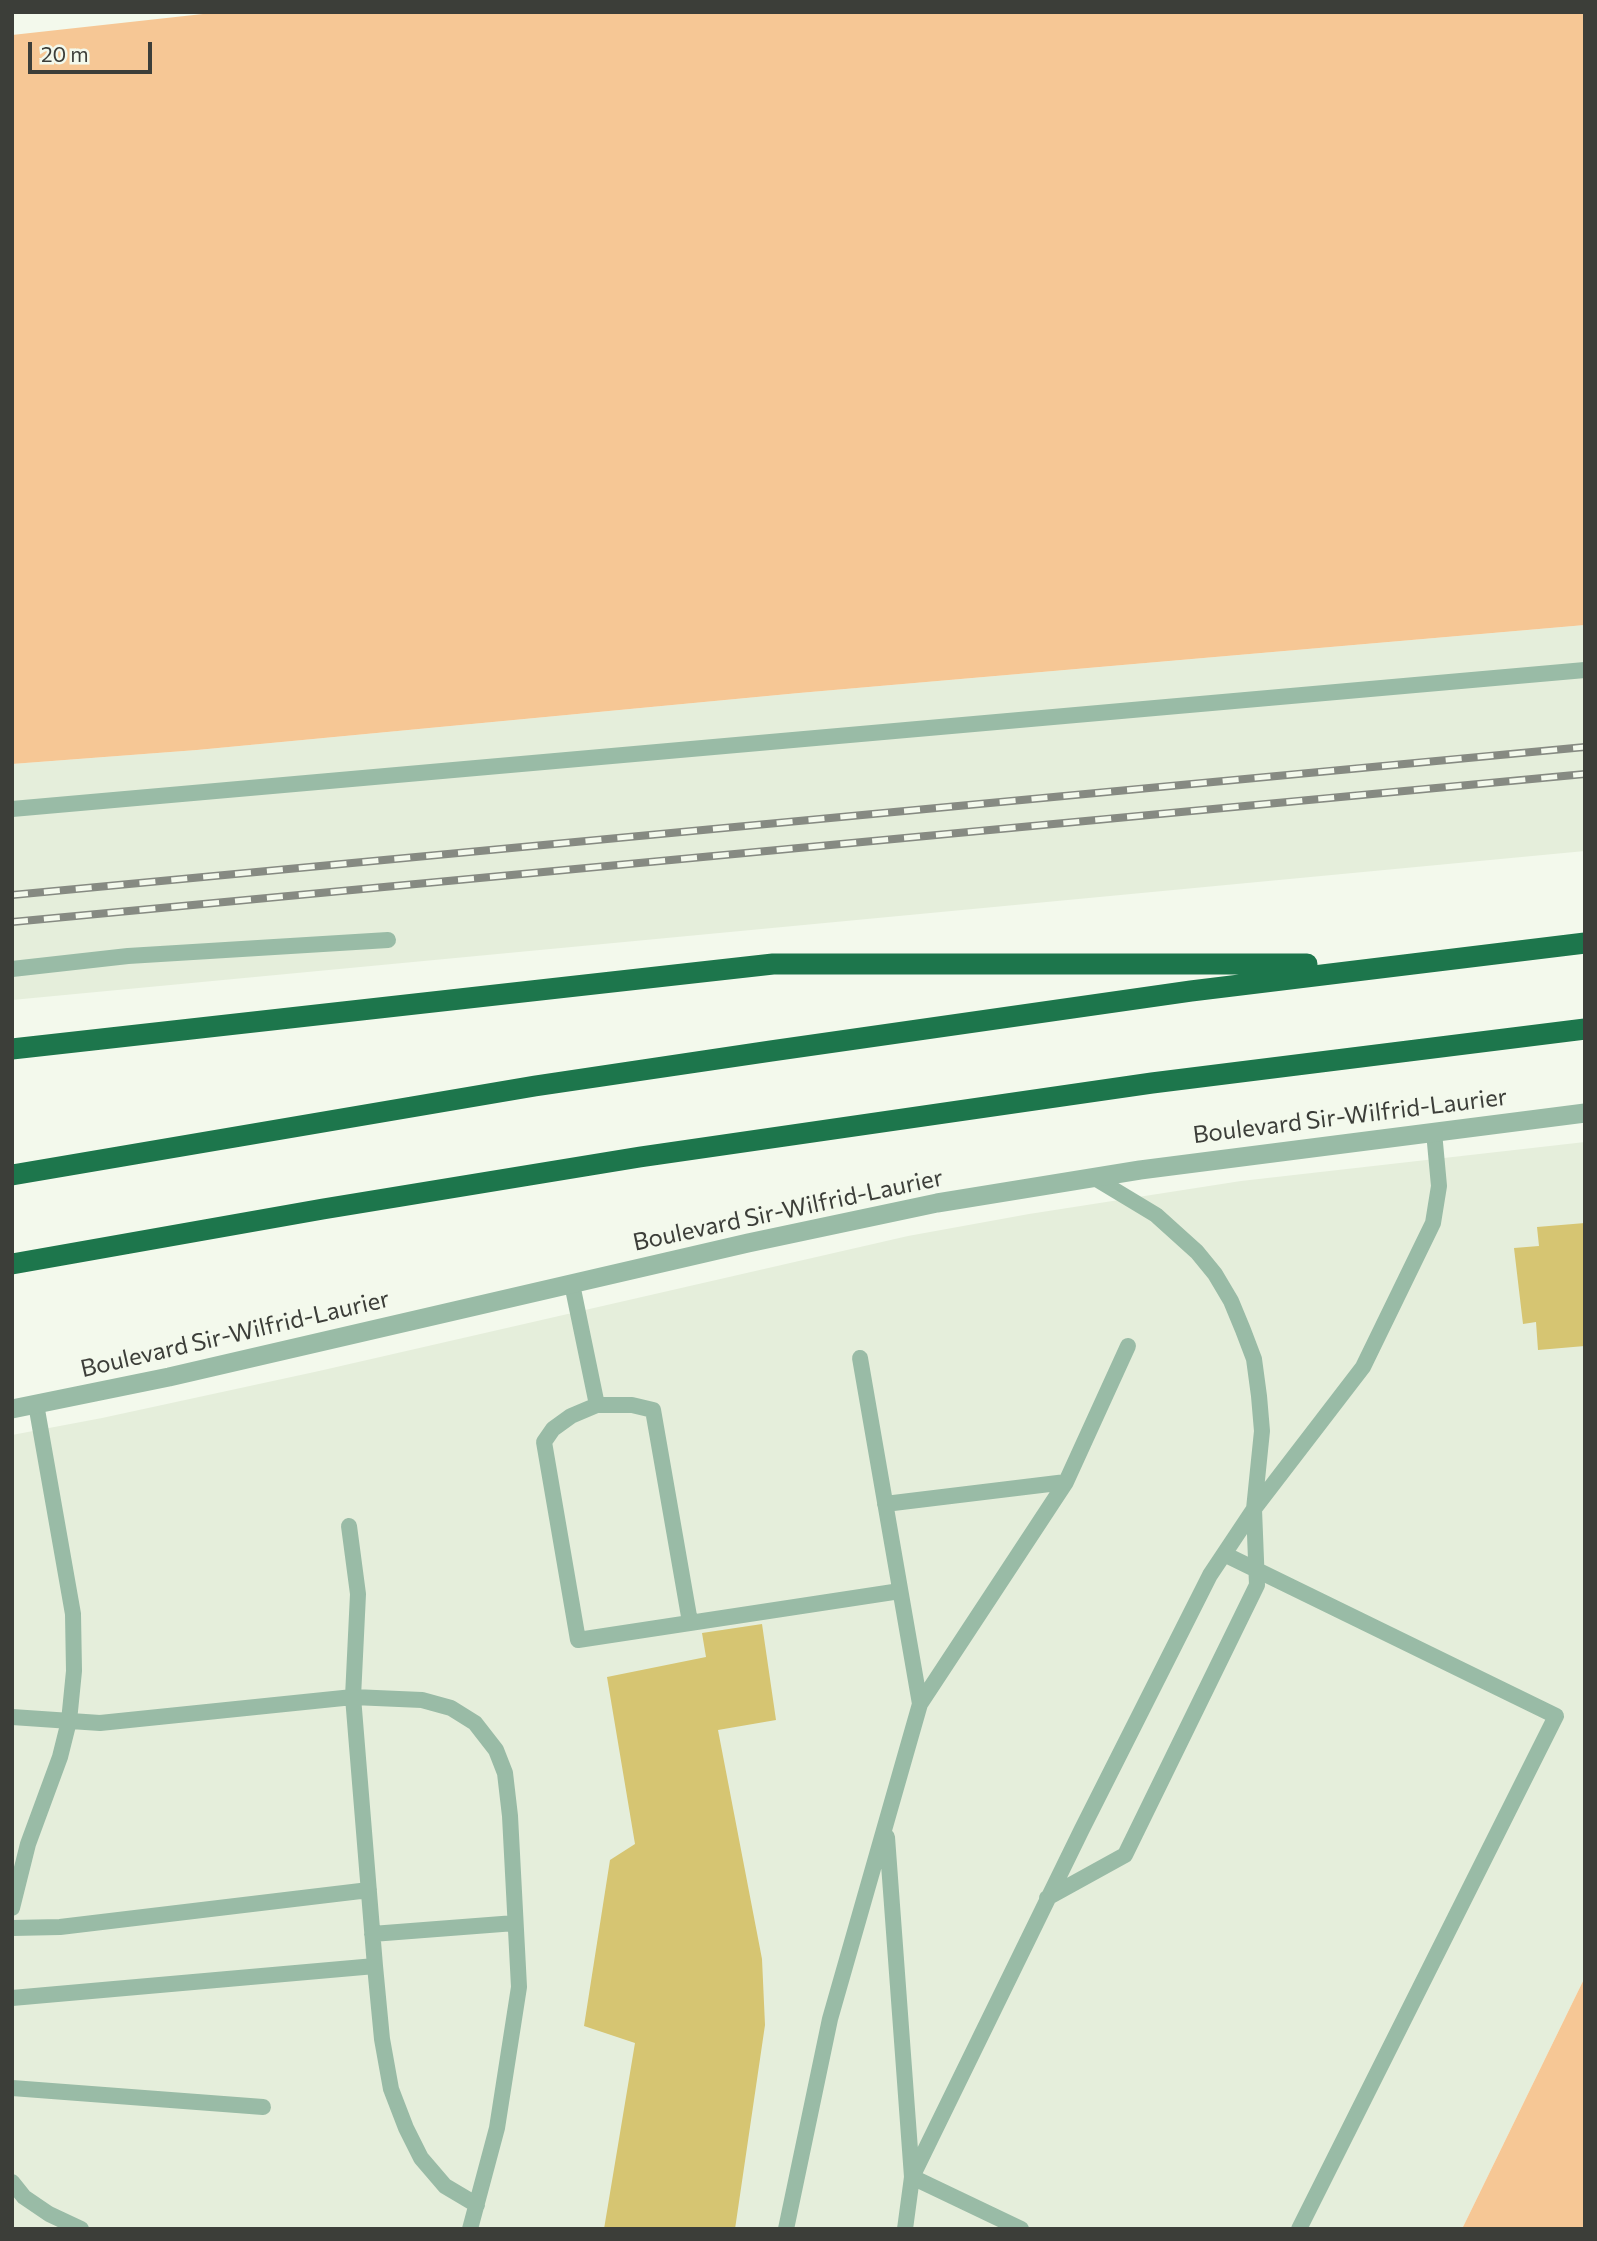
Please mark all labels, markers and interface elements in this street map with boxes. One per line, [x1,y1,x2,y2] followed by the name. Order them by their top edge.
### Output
[32,28,156,72] scale bar
[41,41,89,66] text: 20 m
[1191,1082,1509,1150] street label: Boulevard Sir-Wilfrid-Laurier
[630,1163,946,1257] street label: Boulevard Sir-Wilfrid-Laurier
[78,1284,392,1384] street label: Boulevard Sir-Wilfrid-Laurier

